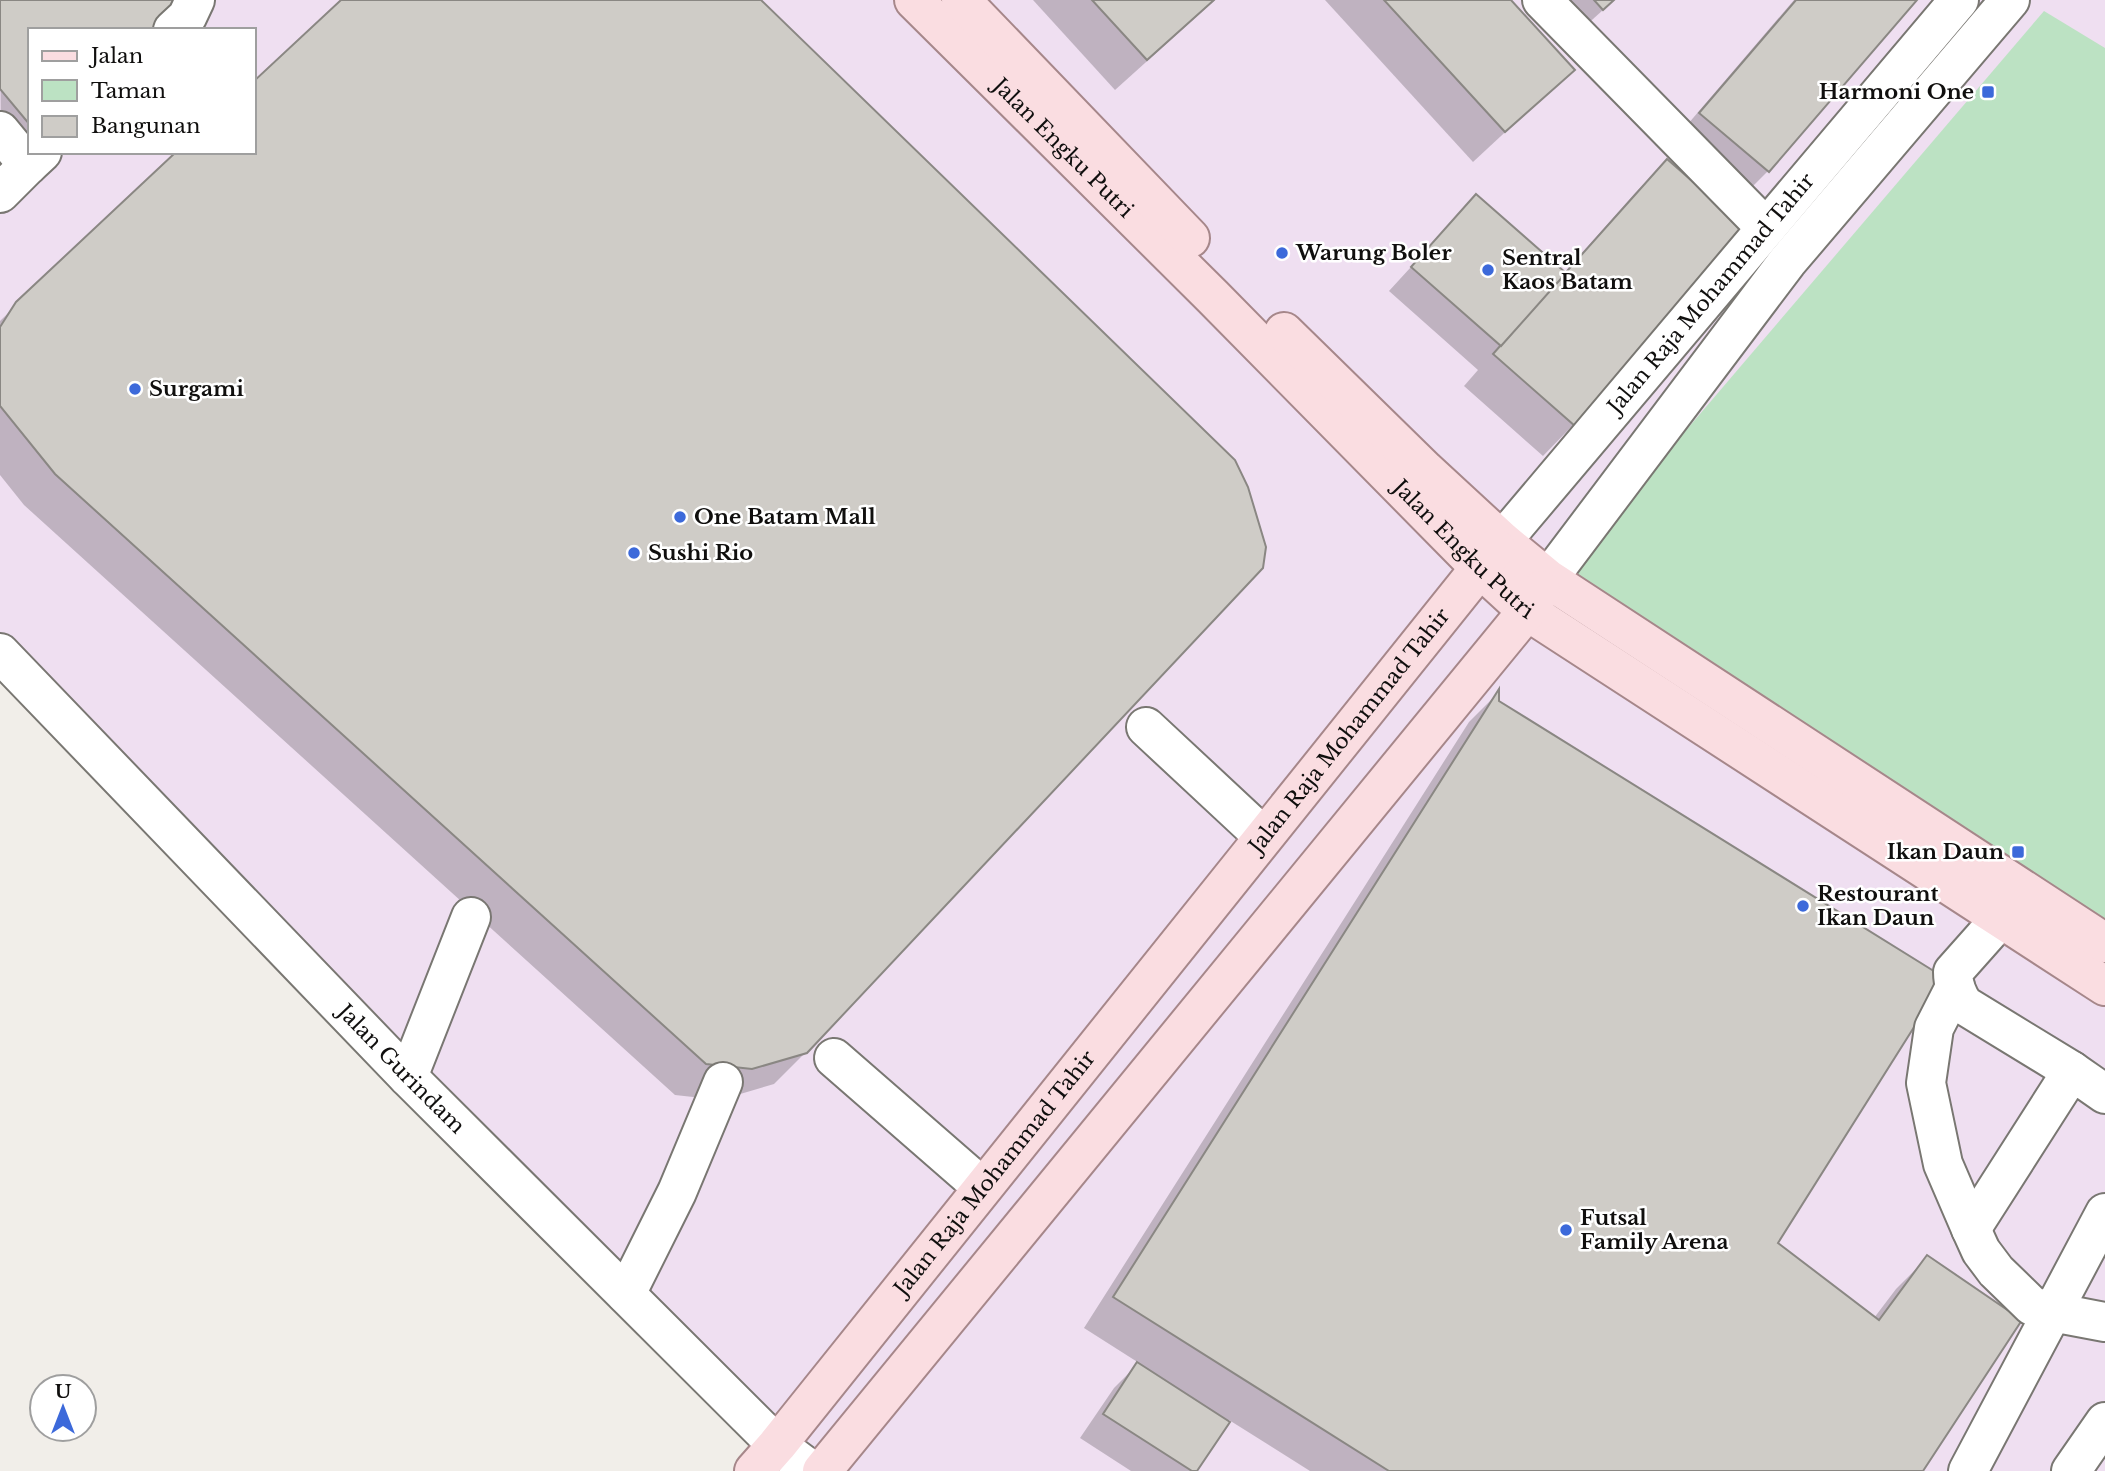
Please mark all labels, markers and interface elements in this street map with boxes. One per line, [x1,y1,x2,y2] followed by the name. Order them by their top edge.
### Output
[28,28,256,154] legend
[88,43,143,69] text: Jalan
[985,71,1139,223] street label: Jalan Engku Putri
[91,78,166,104] text: Taman
[1819,79,1974,105] place label: Harmoni One
[1980,84,1996,100] marker: Harmoni One
[91,113,200,139] text: Bangunan
[1600,168,1820,421] street label: Jalan Raja Mohammad Tahir
[1295,240,1452,266] place label: Warung Boler
[1274,245,1290,261] marker: Warung Boler
[1502,245,1633,295] place label: Sentral Kaos Batam
[1480,262,1496,278] marker: Sentral Kaos Batam
[149,376,244,402] place label: Surgami
[127,381,143,397] marker: Surgami
[1385,472,1538,625] street label: Jalan Engku Putri
[694,504,876,530] place label: One Batam Mall
[672,509,688,525] marker: One Batam Mall
[648,540,753,566] place label: Sushi Rio
[626,545,642,561] marker: Sushi Rio
[1242,603,1456,861] street label: Jalan Raja Mohammad Tahir
[1887,839,2004,865] place label: Ikan Daun
[2010,844,2026,860] marker: Ikan Daun
[1817,881,1939,931] place label: Restourant Ikan Daun
[1795,898,1811,914] marker: Restourant Ikan Daun
[330,997,471,1139] street label: Jalan Gurindam
[887,1045,1101,1303] street label: Jalan Raja Mohammad Tahir
[1580,1205,1729,1255] place label: Futsal Family Arena
[1558,1222,1574,1238] marker: Futsal Family Arena
[28,1373,98,1443] north arrow
[55,1380,72,1403] text: U

